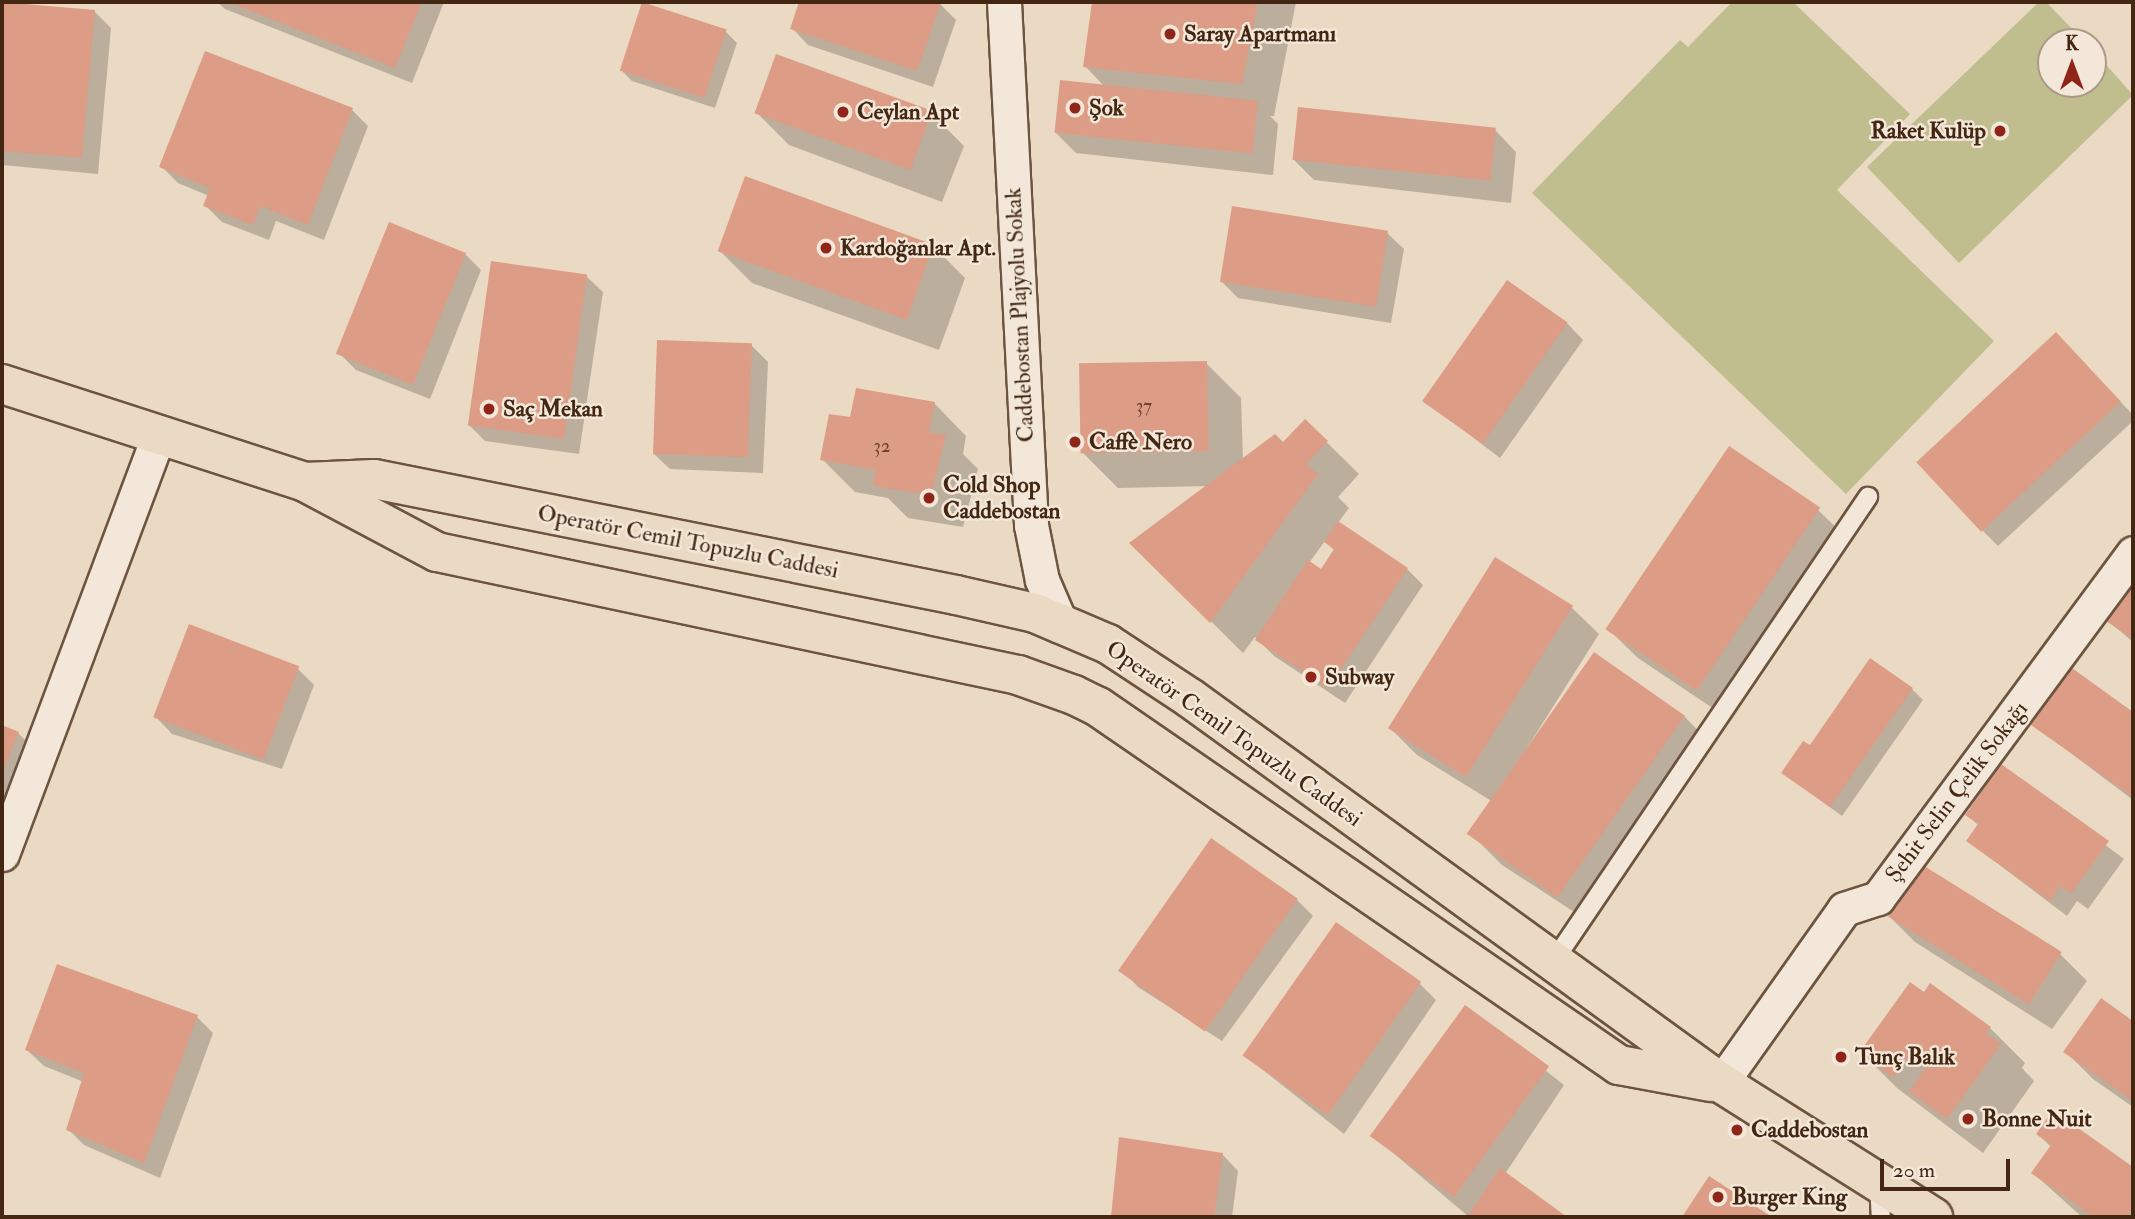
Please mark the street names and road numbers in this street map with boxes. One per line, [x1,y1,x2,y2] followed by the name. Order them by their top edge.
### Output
[1000,187,1040,443] street label: Caddebostan Plajyolu Sokak
[535,499,841,585] street label: Operatör Cemil Topuzlu Caddesi
[1101,635,1367,833] street label: Operatör Cemil Topuzlu Caddesi
[1880,696,2034,888] street label: Şehit Selin Çelik Sokağı

